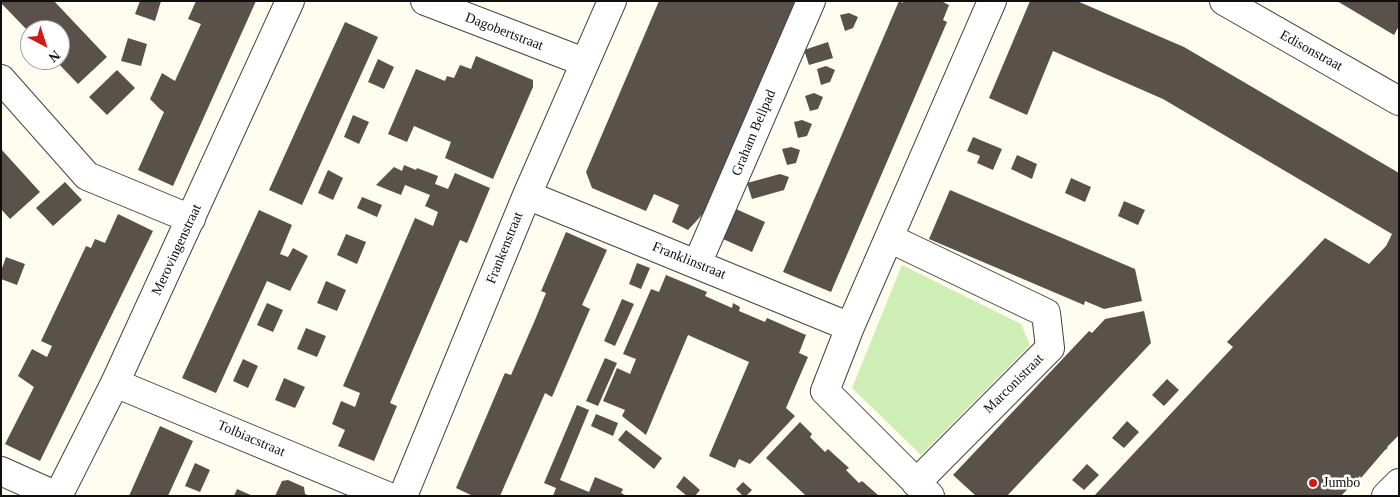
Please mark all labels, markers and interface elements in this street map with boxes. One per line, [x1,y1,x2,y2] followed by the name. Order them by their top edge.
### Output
[463,9,545,55] street label: Dagobertstraat
[20,20,70,70] north arrow
[1277,27,1345,75] street label: Edisonstraat
[46,47,63,65] text: N
[728,87,780,179] street label: Graham Bellpad
[149,202,205,298] street label: Merovingenstraat
[483,210,527,286] street label: Frankenstraat
[650,239,728,283] street label: Franklinstraat
[981,351,1047,417] street label: Marconistraat
[215,417,287,461] street label: Tolbiacstraat
[1323,475,1360,491] place label: Jumbo
[1307,477,1319,489] marker: Jumbo

